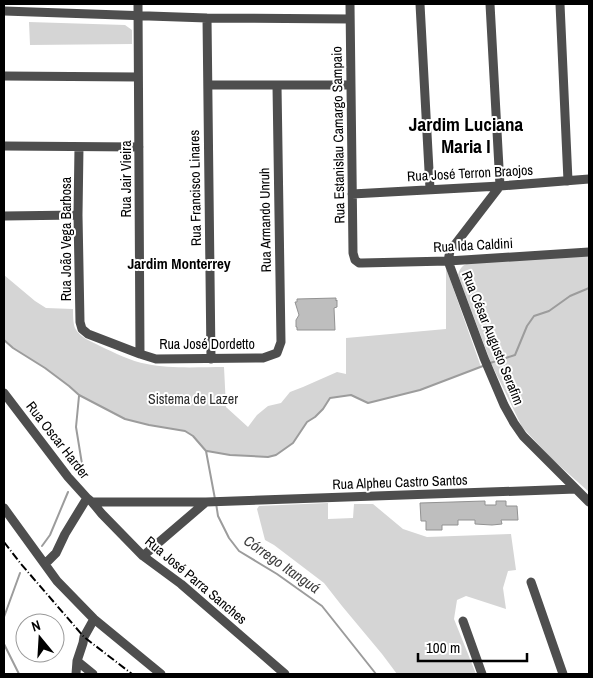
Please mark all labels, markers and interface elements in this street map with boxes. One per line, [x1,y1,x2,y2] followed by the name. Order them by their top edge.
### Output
[327,46,349,224] street label: Rua Estanislau Camargo Sampaio
[409,111,523,159] district label: Jardim Luciana Maria I
[185,130,205,246] street label: Rua Francisco Linares
[117,140,135,218] street label: Rua Jair Vieira
[407,161,534,185] street label: Rua José Terron Braojos
[255,168,275,272] street label: Rua Armando Unruh
[57,176,75,301] street label: Rua João Vega Barbosa
[433,234,513,256] street label: Rua Ida Caldini
[127,253,231,274] district label: Jardim Monterrey
[458,268,528,408] street label: Rua César Augusto Serafim
[159,335,255,353] street label: Rua José Dordetto
[148,390,238,408] park label: Sistema de Lazer
[22,398,94,482] street label: Rua Oscar Harder
[332,471,468,493] street label: Rua Alpheu Castro Santos
[240,530,325,598] water label: Córrego Itanguá
[141,532,251,628] street label: Rua José Parra Sanches
[15,613,65,663] north arrow
[29,616,43,635] text: N
[418,630,527,662] scale bar
[426,637,460,658] text: 100 m

